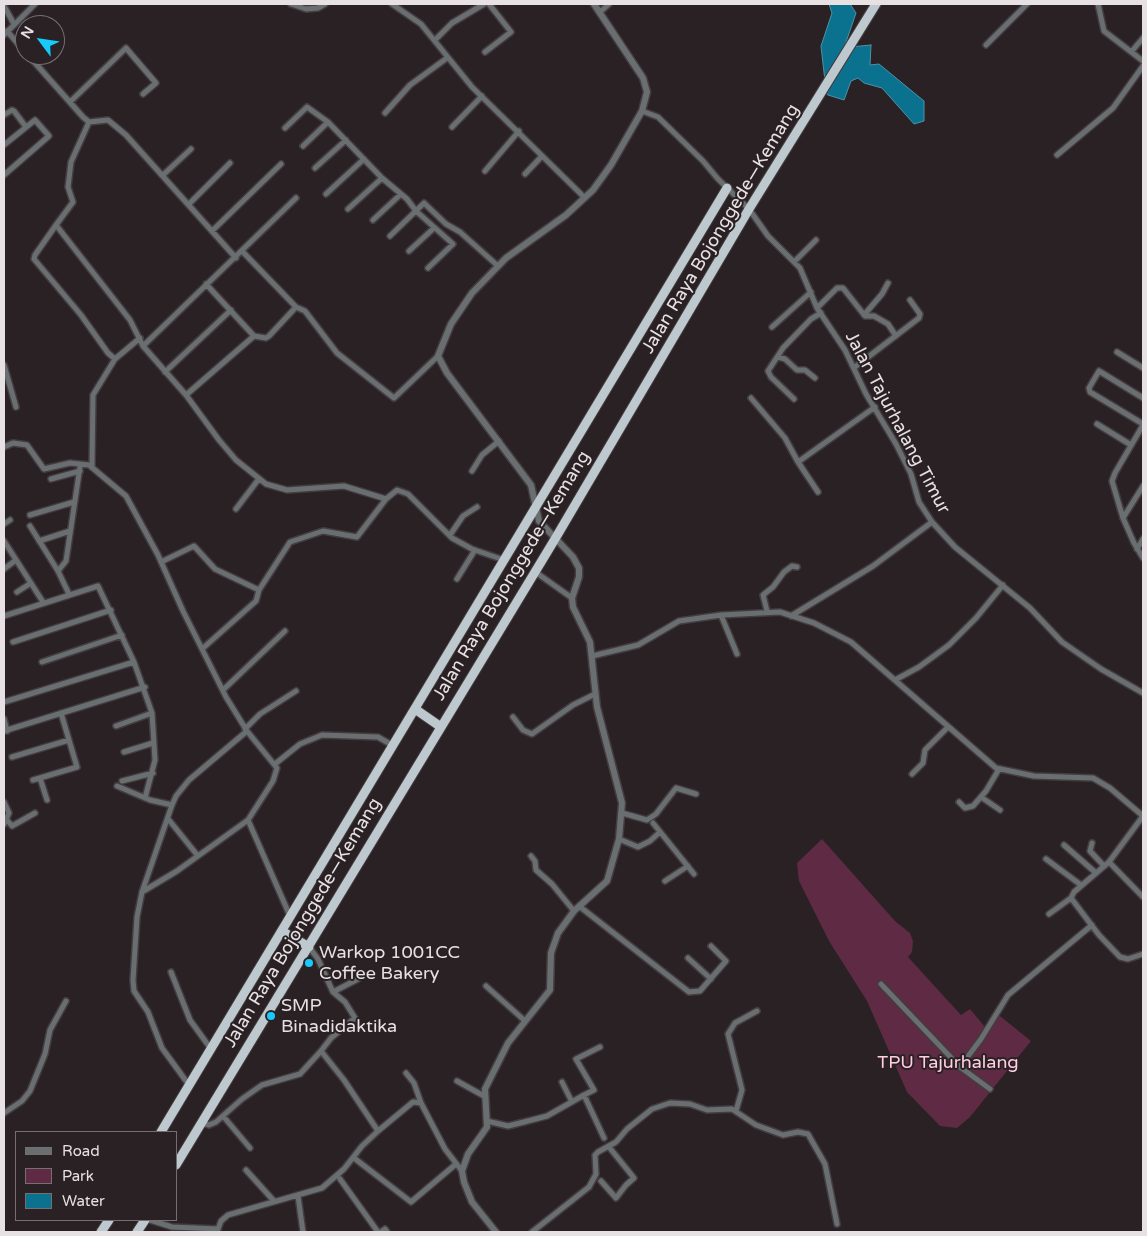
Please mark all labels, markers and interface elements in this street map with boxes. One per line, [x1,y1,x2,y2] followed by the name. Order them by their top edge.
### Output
[15,15,65,65] north arrow
[17,23,38,42] text: N
[638,100,804,358] street label: Jalan Raya Bojonggede—Kemang
[840,328,954,518] street label: Jalan Tajurhalang Timur
[429,447,595,705] street label: Jalan Raya Bojonggede—Kemang
[220,794,386,1052] street label: Jalan Raya Bojonggede—Kemang
[319,942,460,984] place label: Warkop 1001CC Coffee Bakery
[303,957,315,969] marker: Warkop 1001CC Coffee Bakery
[281,995,397,1038] place label: SMP Binadidaktika
[265,1010,277,1022] marker: SMP Binadidaktika
[877,1052,1019,1074] park label: TPU Tajurhalang
[15,1131,178,1221] legend
[62,1142,100,1160] text: Road
[62,1167,94,1185] text: Park
[62,1192,105,1210] text: Water

